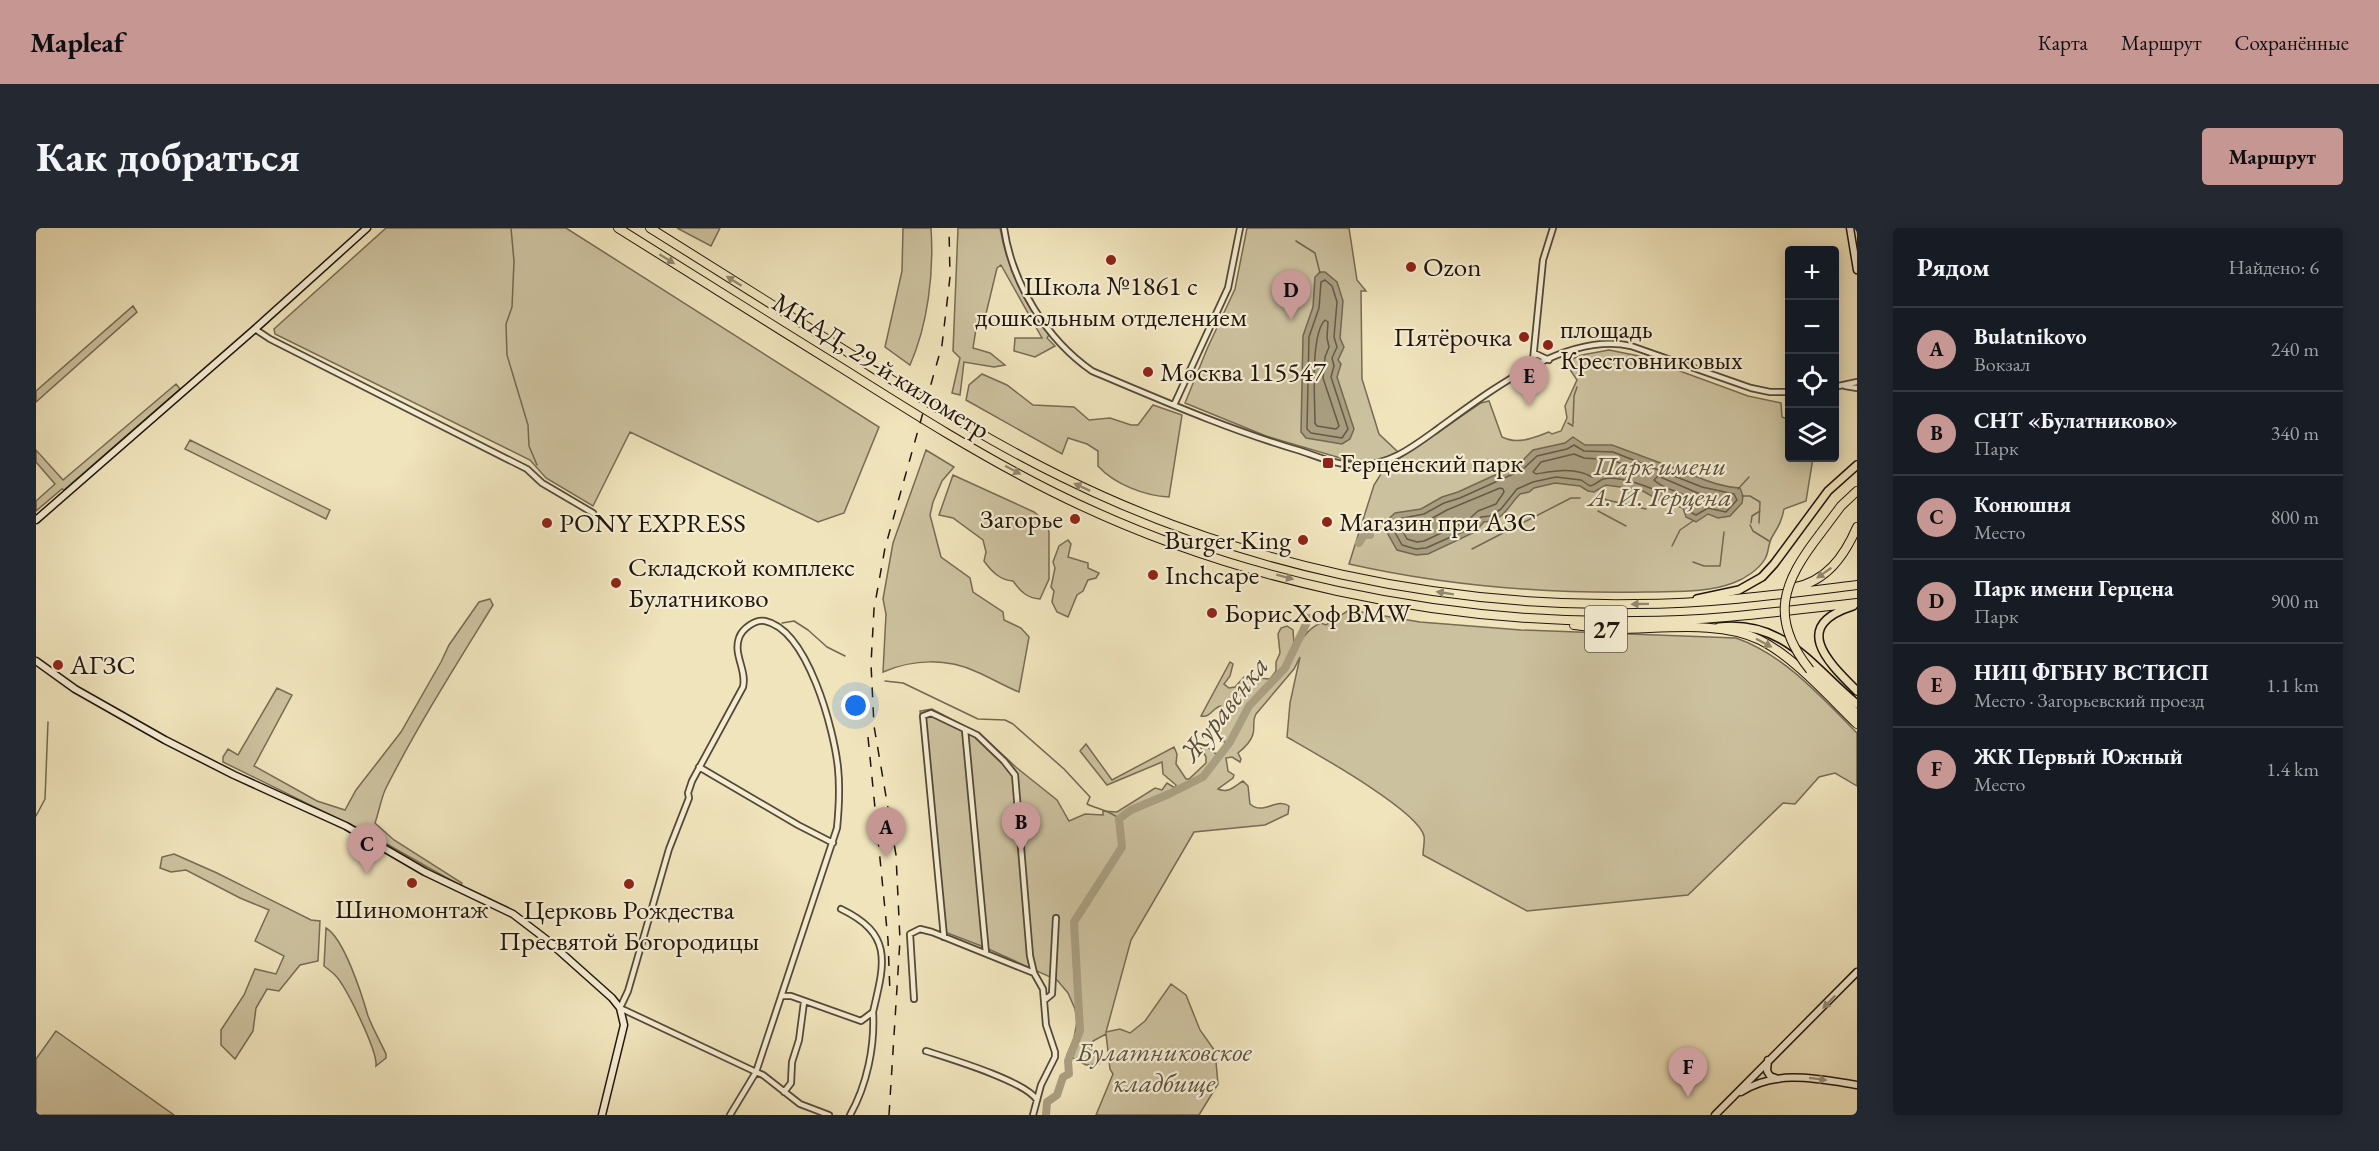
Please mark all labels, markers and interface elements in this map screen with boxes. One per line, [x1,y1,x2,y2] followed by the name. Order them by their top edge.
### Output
[30,24,124,60] text: Mapleaf
[2038,29,2088,56] text: Карта
[2121,29,2202,56] text: Маршрут
[2235,29,2349,56] text: Сохранённые
[2202,128,2343,185] button: Маршрут
[36,129,300,184] text: Как добраться
[1785,246,1839,462] map controls
[1785,246,1839,300] button: +
[1423,249,1481,284] place label: Ozon
[1917,250,1990,284] text: Рядом
[659,253,675,264] one-way arrow
[1104,253,1118,267] marker: Школа №1861 с дошкольным отделением
[2228,254,2319,280] text: Найдено: 6
[1404,260,1418,274] marker: Ozon
[975,268,1247,334] place label: Школа №1861 с дошкольным отделением
[1272,270,1310,320] pin: D
[726,275,742,286] one-way arrow
[766,284,997,447] street label: МКАД, 29-й километр
[1785,300,1839,354] button: −
[1560,311,1743,377] place label: площадь Крестовниковых
[1393,319,1512,354] place label: Пятёрочка
[1974,322,2087,351] text: Bulatnikovo
[1517,330,1531,344] marker: Пятёрочка
[1929,336,1944,362] text: A
[2271,336,2319,362] text: 240 m
[1541,338,1555,352] marker: площадь Крестовниковых
[1974,351,2030,377] text: Вокзал
[1160,354,1327,389] place label: Москва 115547
[1785,354,1839,408] button: locate
[1510,356,1548,406] pin: E
[1141,365,1155,379] marker: Москва 115547
[1974,406,2178,435] text: СНТ «Булатниково»
[1785,408,1839,462] button: layers
[1930,420,1943,446] text: B
[2271,420,2319,446] text: 340 m
[1974,435,2018,461] text: Парк
[1340,445,1523,480] place label: Герценский парк
[1586,448,1732,514] park label: Парк имени А. И. Герцена
[1321,456,1335,470] marker: Герценский парк
[1004,466,1021,475] one-way arrow
[1073,482,1091,492] one-way arrow
[1974,490,2071,519] text: Конюшня
[980,501,1063,536] place label: Загорье
[1339,504,1537,539] place label: Магазин при АЗС
[1929,504,1944,530] text: C
[2271,504,2319,530] text: 800 m
[559,505,746,540] place label: PONY EXPRESS
[1068,512,1082,526] marker: Загорье
[1320,515,1334,529] marker: Магазин при АЗС
[540,516,554,530] marker: PONY EXPRESS
[1974,519,2025,545] text: Место
[1164,522,1291,557] place label: Burger King
[1296,533,1310,547] marker: Burger King
[628,549,855,615] place label: Складской комплекс Булатниково
[1165,557,1259,592] place label: Inchcape
[1816,567,1832,579] one-way arrow
[1146,568,1160,582] marker: Inchcape
[1276,573,1294,582] one-way arrow
[1974,574,2174,603] text: Парк имени Герцена
[609,576,623,590] marker: Складской комплекс Булатниково
[1436,588,1455,597] one-way arrow
[1929,588,1944,614] text: D
[2271,588,2319,614] text: 900 m
[1224,595,1412,630] place label: БорисХоф BMW
[1630,599,1649,609] one-way arrow
[1974,603,2018,629] text: Парк
[1205,606,1219,620] marker: БорисХоф BMW
[1585,606,1627,652] road number: 27
[1755,638,1772,648] one-way arrow
[69,647,136,682] place label: АГЗС
[1171,648,1276,769] water label: Журавенка
[51,658,65,672] marker: АГЗС
[1974,658,2209,687] text: НИЦ ФГБНУ ВСТИСП
[1931,672,1942,698] text: E
[2266,672,2319,698] text: 1.1 km
[1974,687,2204,713] text: Место · Загорьевский проезд
[841,691,870,720] your location
[1974,742,2183,771] text: ЖК Первый Южный
[1931,756,1942,782] text: F
[2266,756,2319,782] text: 1.4 km
[1974,771,2025,797] text: Место
[1002,802,1040,852] pin: B
[866,808,906,857] pin: A
[348,824,386,874] pin: C
[405,876,419,890] marker: Шиномонтаж
[622,877,636,891] marker: Церковь Рождества Пресвятой Богородицы
[335,891,489,926] place label: Шиномонтаж
[499,892,759,958] place label: Церковь Рождества Пресвятой Богородицы
[1822,994,1836,1008] one-way arrow
[1075,1034,1252,1100] park label: Булатниковское кладбище
[1668,1048,1708,1097] pin: F
[1808,1074,1827,1084] one-way arrow

